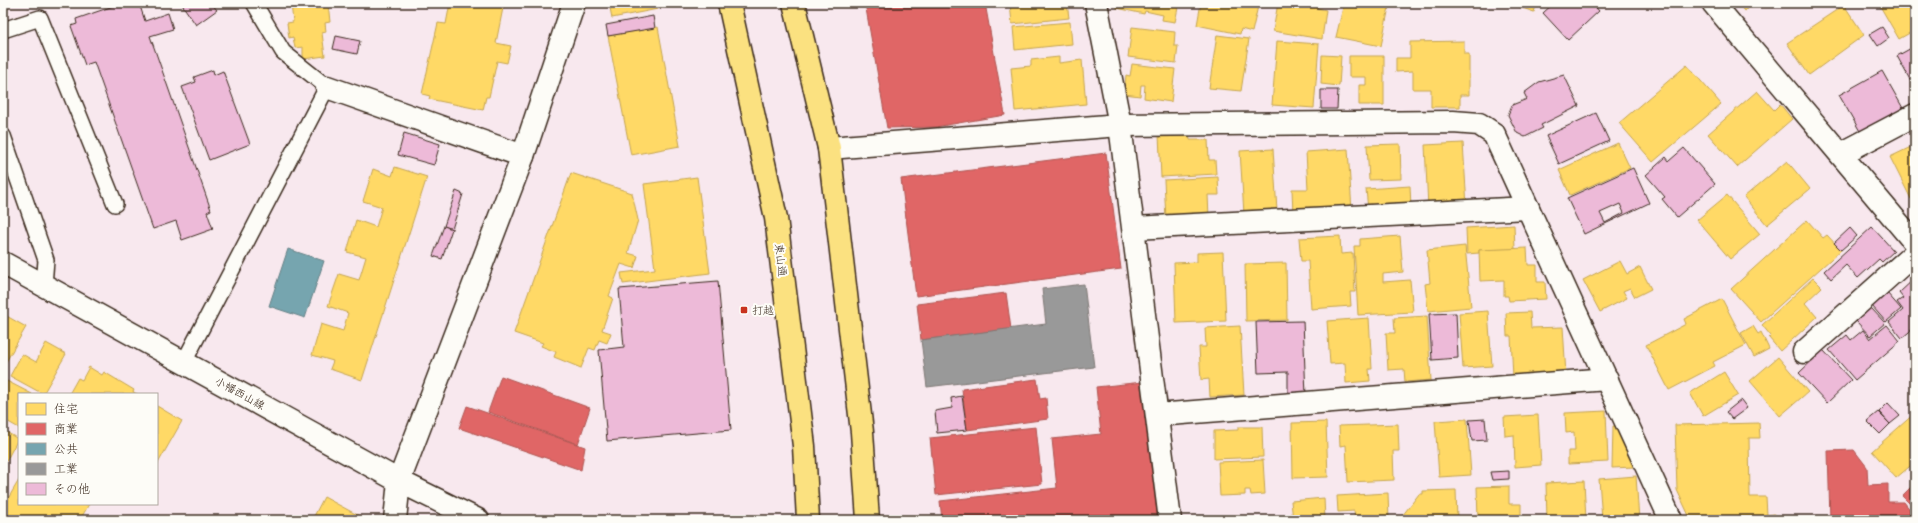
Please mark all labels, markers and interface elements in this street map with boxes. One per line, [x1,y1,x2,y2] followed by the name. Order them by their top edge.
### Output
[772,243,790,277] street label: 東山通
[752,303,774,317] place label: 打越
[739,305,749,315] marker: 打越
[213,374,267,412] street label: 小幡西山線
[18,393,158,505] legend
[54,401,78,416] text: 住宅
[54,421,78,436] text: 商業
[54,441,78,456] text: 公共
[54,461,78,476] text: 工業
[54,481,90,496] text: その他

